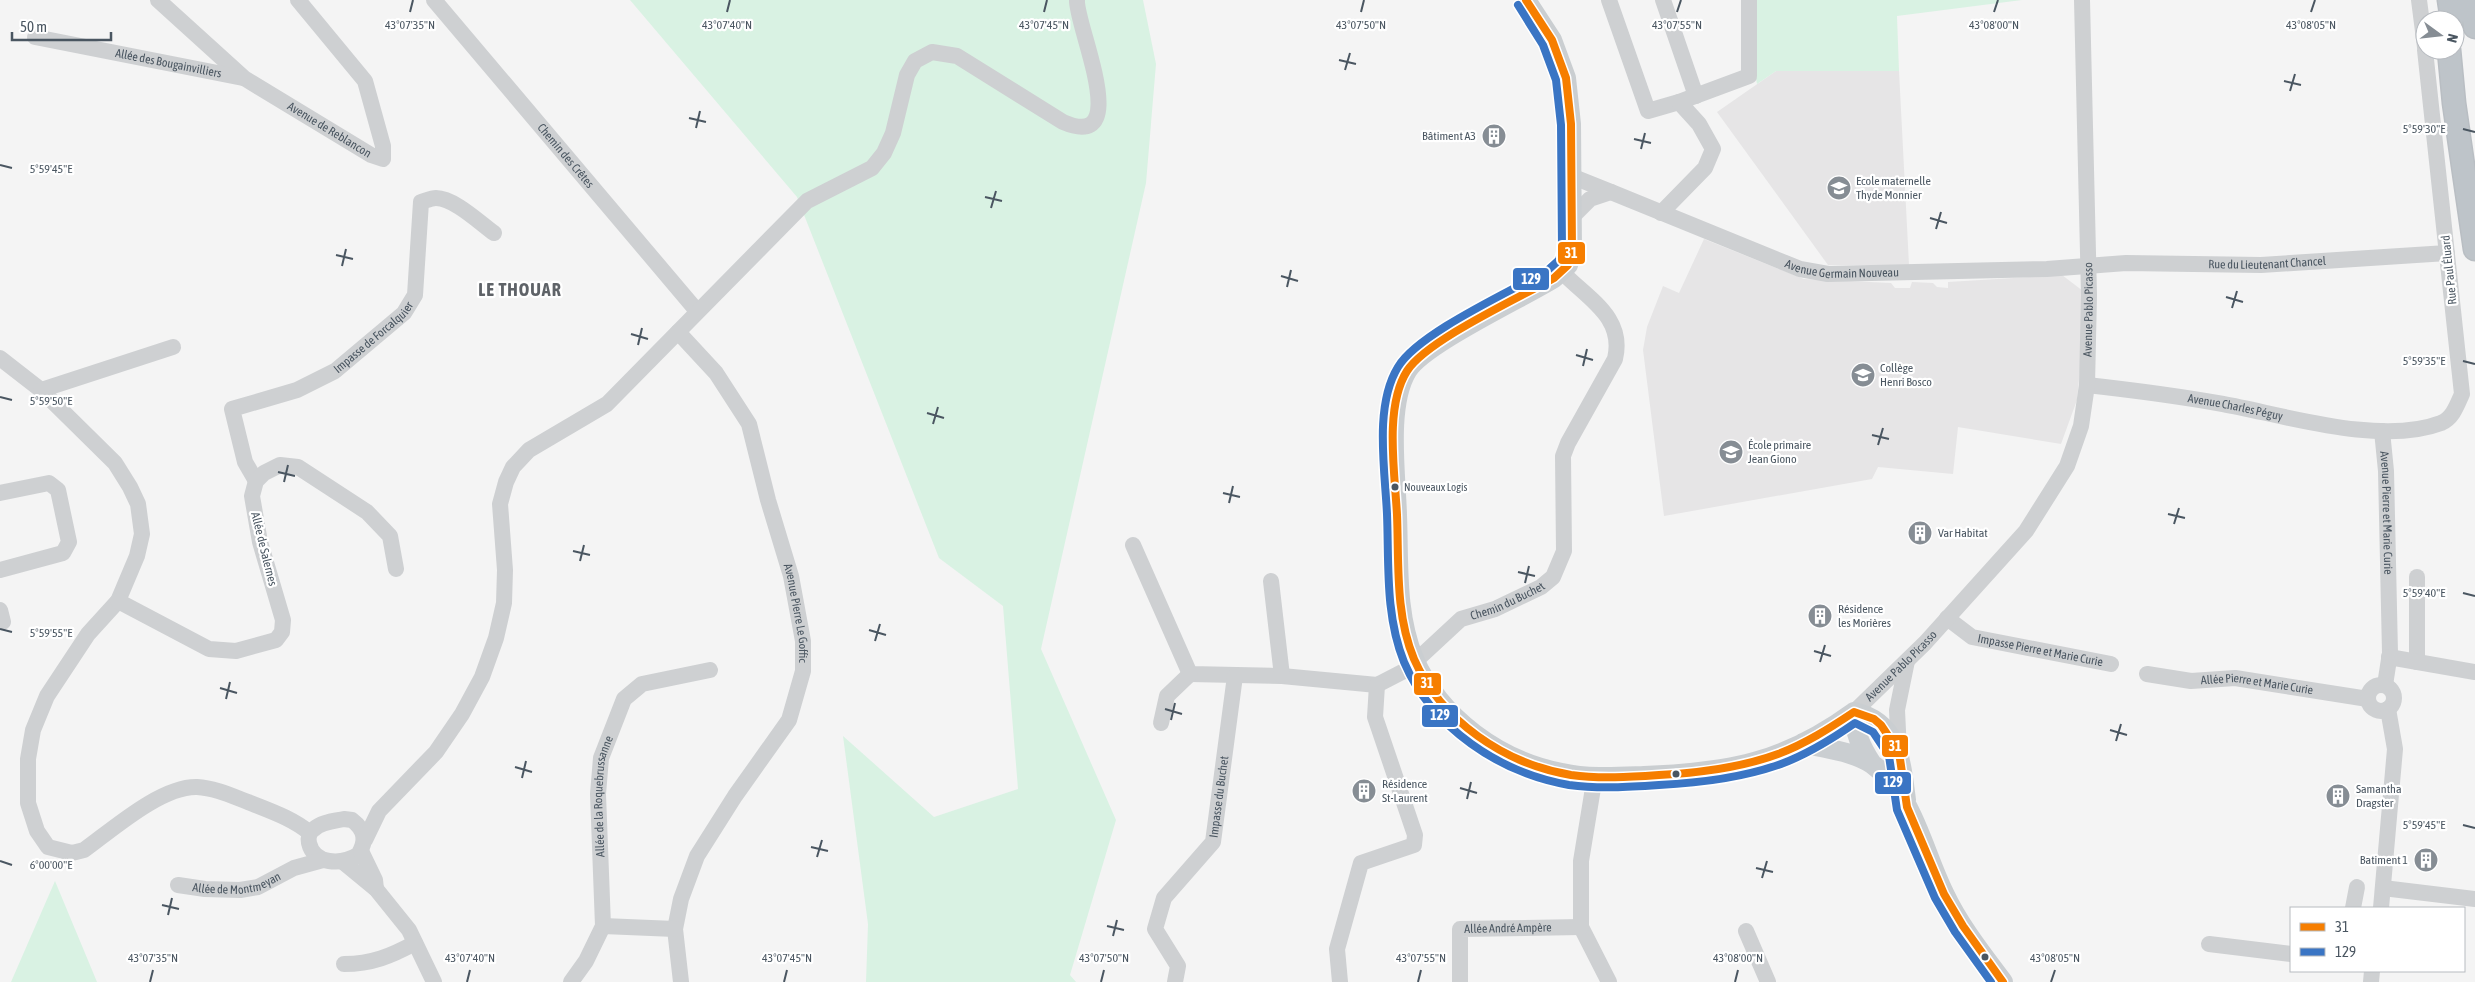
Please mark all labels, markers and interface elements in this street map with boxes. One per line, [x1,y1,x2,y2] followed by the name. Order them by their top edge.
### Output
[12,10,111,42] scale bar
[2415,10,2465,60] north arrow
[20,18,47,35] text: 50 m
[385,18,435,32] text: 43°07'35"N
[702,18,752,32] text: 43°07'40"N
[1019,18,1069,32] text: 43°07'45"N
[1336,18,1386,32] text: 43°07'50"N
[1652,18,1702,32] text: 43°07'55"N
[1969,18,2019,32] text: 43°08'00"N
[2286,18,2336,32] text: 43°08'05"N
[2444,32,2461,44] text: N
[114,46,223,81] street label: Allée des Bougainvilliers
[285,99,374,161] street label: Avenue de Reblancon
[535,121,597,191] street label: Chemin des Crêtes
[2403,122,2445,136] text: 5°59'30"E
[1481,123,1507,149] building icon: Bâtiment A3
[1422,129,1476,143] place label: Bâtiment A3
[30,162,72,176] text: 5°59'45"E
[1856,174,1931,202] place label: Ecole maternelle Thyde Monnier
[1826,175,1852,201] school or university icon: Ecole maternelle Thyde Monnier
[2438,235,2460,305] street label: Rue Paul Éluard
[1557,241,1586,265] line badge: 31
[1564,245,1578,261] text: 31
[2208,254,2327,272] street label: Rue du Lieutenant Chancel
[1783,257,1899,281] street label: Avenue Germain Nouveau
[2081,262,2096,357] street label: Avenue Pablo Picasso
[1512,267,1550,291] line badge: 129
[1521,271,1541,287] text: 129
[478,279,562,300] district label: LE THOUAR
[331,299,416,376] street label: Impasse de Forcalquier
[2403,354,2445,368] text: 5°59'35"E
[1880,361,1932,389] place label: Collège Henri Bosco
[1850,362,1876,388] school or university icon: Collège Henri Bosco
[2187,391,2284,424] street label: Avenue Charles Péguy
[30,394,72,408] text: 5°59'50"E
[1748,438,1811,466] place label: École primaire Jean Giono
[1718,439,1744,465] school or university icon: École primaire Jean Giono
[2377,450,2395,575] street label: Avenue Pierre et Marie Curie
[1404,481,1467,493] place label: Nouveaux Logis
[1390,482,1400,492] marker: Nouveaux Logis
[248,511,280,587] street label: Allée de Salernes
[1907,520,1933,546] building icon: Var Habitat
[1938,526,1988,540] place label: Var Habitat
[781,562,810,663] street label: Avenue Pierre Le Goffic
[1469,579,1548,623] street label: Chemin du Buchet
[2403,586,2445,600] text: 5°59'40"E
[1838,602,1891,630] place label: Résidence les Morières
[1807,603,1833,629] building icon: Résidence les Morières
[30,626,72,640] text: 5°59'55"E
[1862,627,1940,704] street label: Avenue Pablo Picasso
[1977,631,2104,669] street label: Impasse Pierre et Marie Curie
[2200,671,2314,697] street label: Allée Pierre et Marie Curie
[1413,672,1442,696] line badge: 31
[1420,675,1434,691] text: 31
[1421,704,1459,728] line badge: 129
[1430,707,1450,723] text: 129
[591,734,616,857] street label: Allée de la Roquebrussanne
[1881,734,1909,758] line badge: 31
[1888,738,1902,754] text: 31
[1207,755,1231,839] street label: Impasse du Buchet
[1671,769,1681,779] unlabelled marker
[1874,771,1912,795] line badge: 129
[1883,774,1903,790] text: 129
[1382,777,1428,805] place label: Résidence St-Laurent
[1351,778,1377,804] building icon: Résidence St-Laurent
[2356,782,2402,810] place label: Samantha Dragster
[2325,783,2351,809] building icon: Samantha Dragster
[2403,818,2445,832] text: 5°59'45"E
[2413,847,2439,873] building icon: Batiment 1
[2360,853,2408,867] place label: Batiment 1
[30,858,72,872] text: 6°00'00"E
[191,869,283,897] street label: Allée de Montmeyan
[2290,907,2465,972] legend
[2335,918,2349,935] text: 31
[1464,920,1552,936] street label: Allée André Ampère
[2335,943,2356,960] text: 129
[128,951,178,965] text: 43°07'35"N
[445,951,495,965] text: 43°07'40"N
[762,951,812,965] text: 43°07'45"N
[1079,951,1129,965] text: 43°07'50"N
[1396,951,1446,965] text: 43°07'55"N
[1713,951,1763,965] text: 43°08'00"N
[2030,951,2080,965] text: 43°08'05"N
[1980,952,1990,962] unlabelled marker

